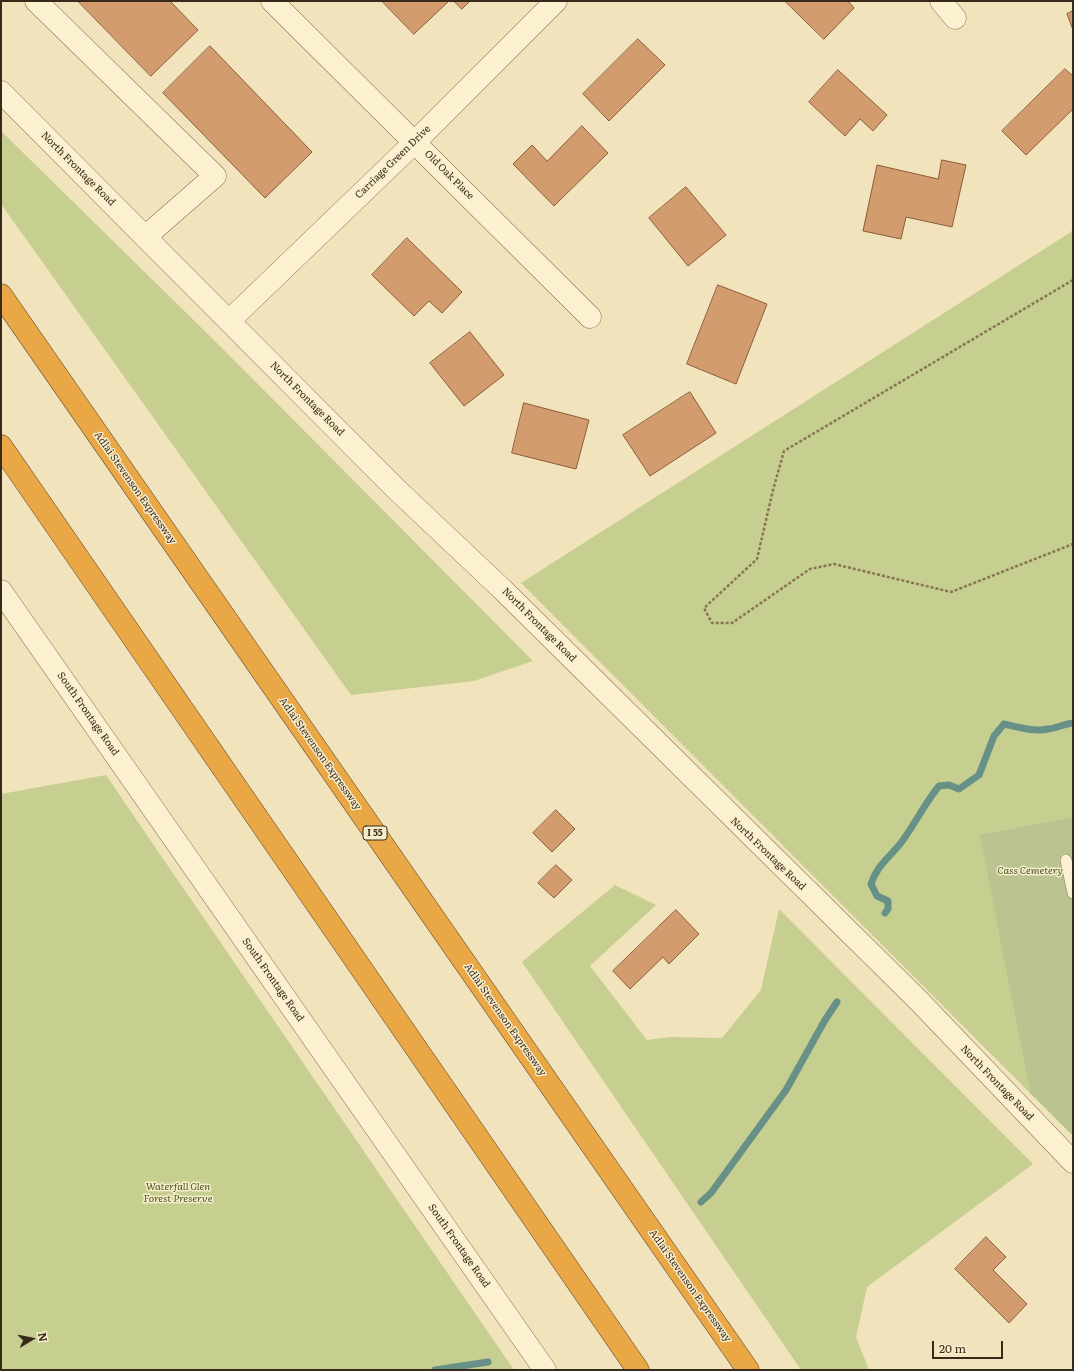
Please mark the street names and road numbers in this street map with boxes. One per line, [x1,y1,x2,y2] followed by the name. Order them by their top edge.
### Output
[353,123,433,201] street label: Carriage Green Drive
[38,129,118,209] street label: North Frontage Road
[422,148,476,202] street label: Old Oak Place
[267,359,347,439] street label: North Frontage Road
[92,429,178,547] street label: Adlai Stevenson Expressway
[499,585,579,665] street label: North Frontage Road
[55,670,121,758] street label: South Frontage Road
[277,695,363,813] street label: Adlai Stevenson Expressway
[728,815,808,893] street label: North Frontage Road
[363,826,387,840] road number: I 55
[240,936,306,1024] street label: South Frontage Road
[462,961,548,1079] street label: Adlai Stevenson Expressway
[958,1043,1036,1123] street label: North Frontage Road
[426,1202,492,1290] street label: South Frontage Road
[647,1227,733,1345] street label: Adlai Stevenson Expressway

